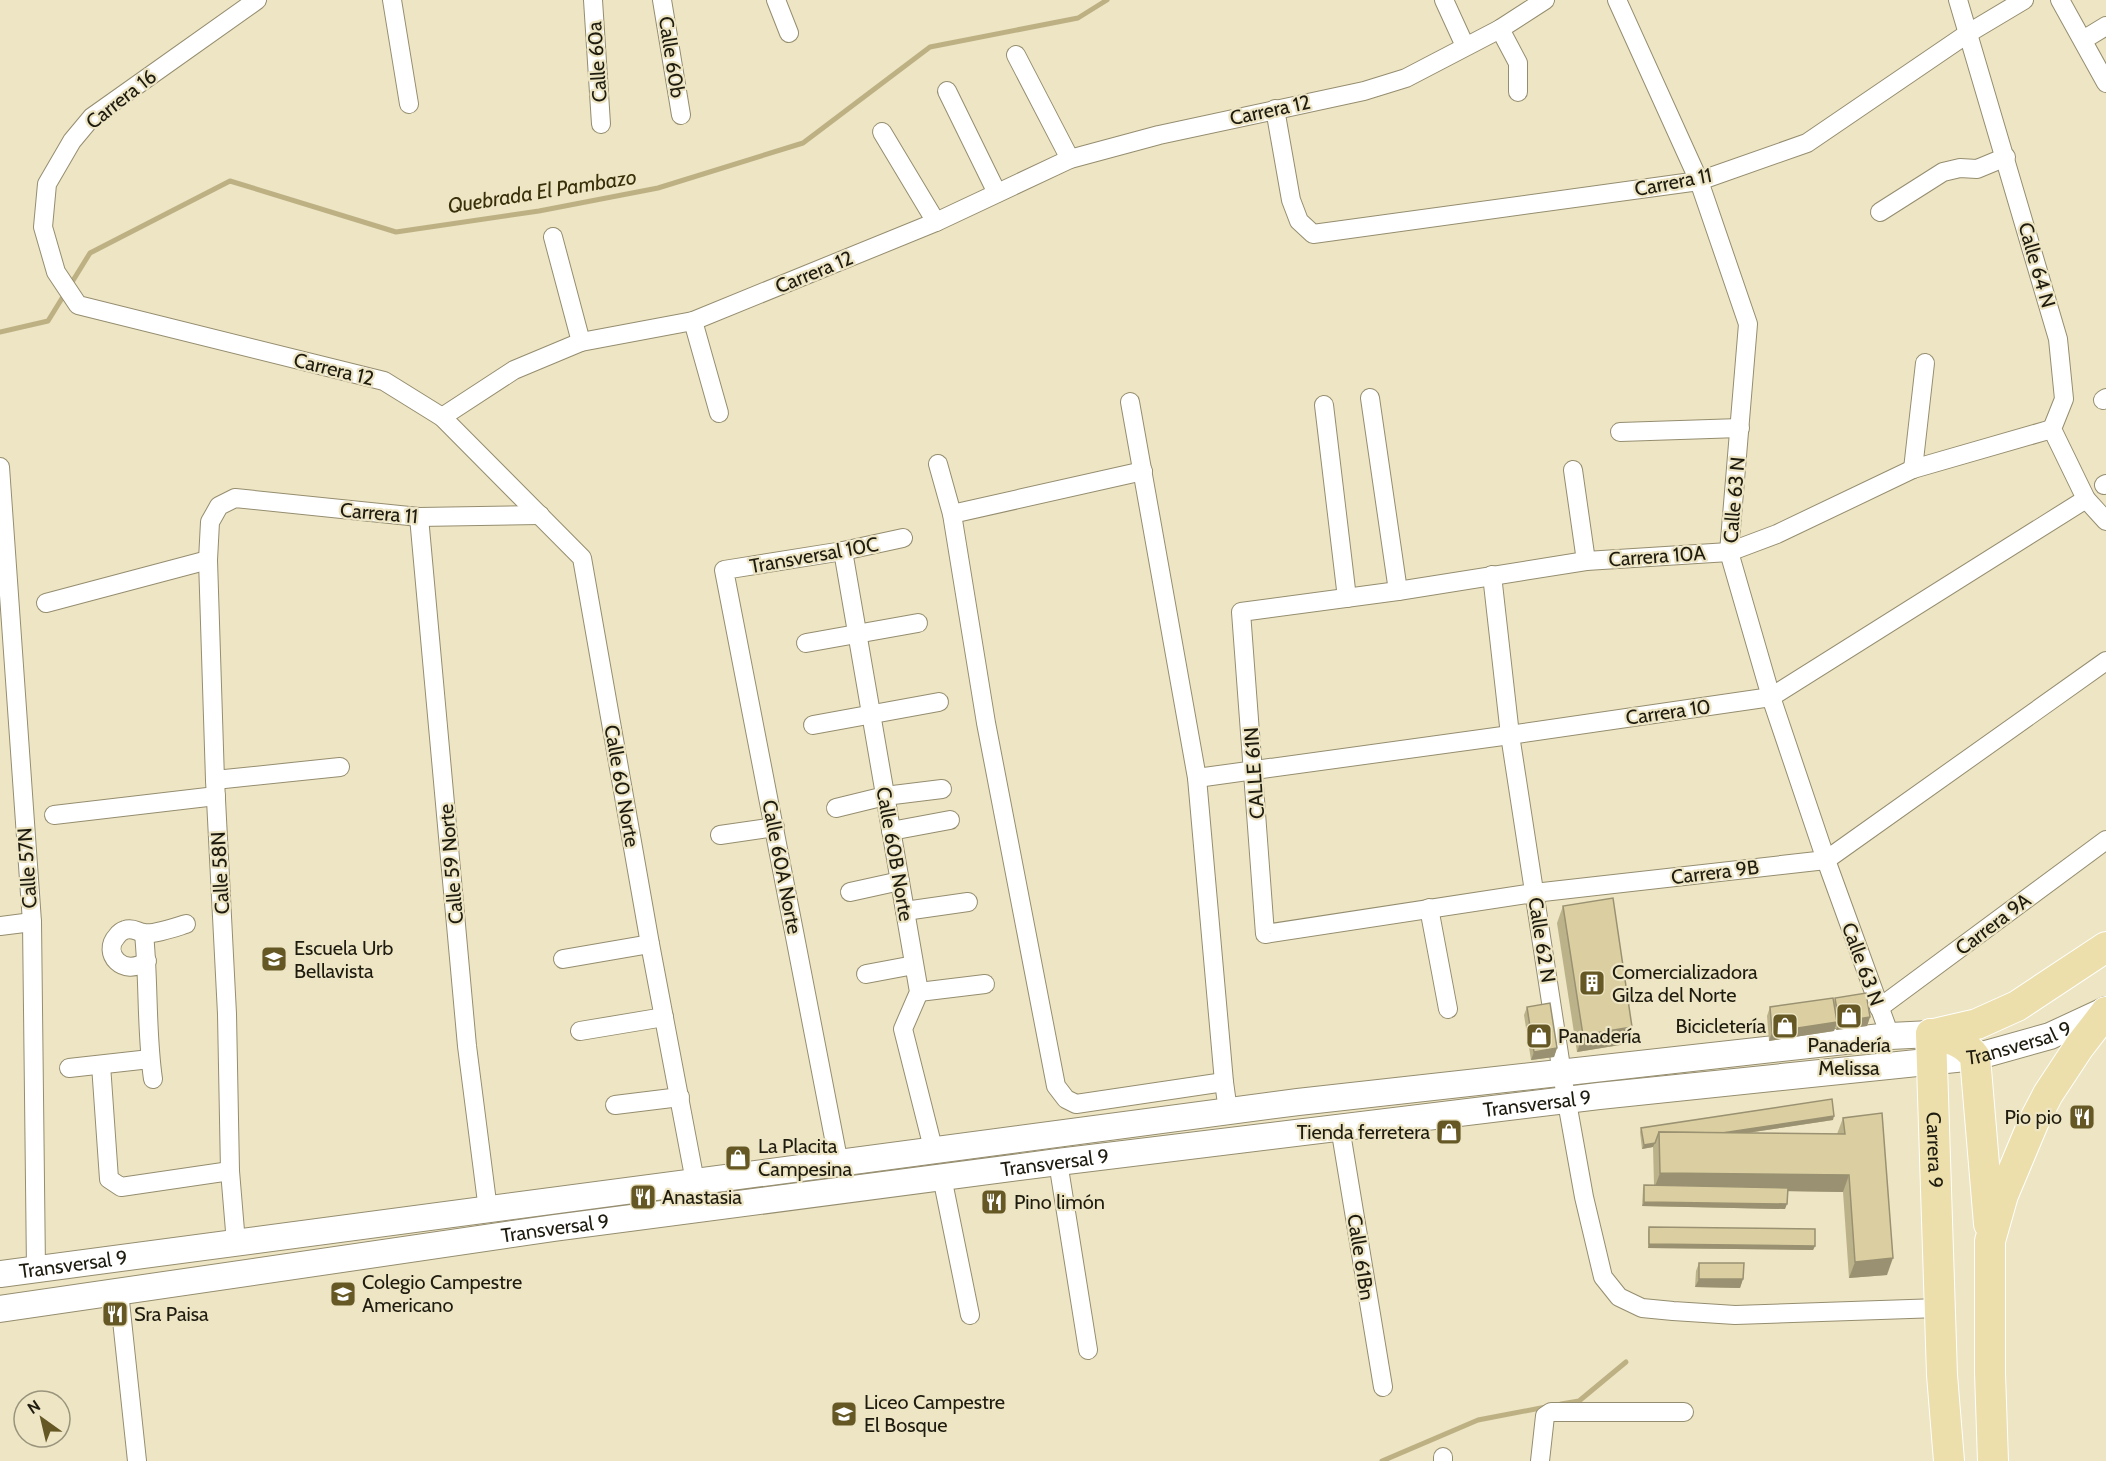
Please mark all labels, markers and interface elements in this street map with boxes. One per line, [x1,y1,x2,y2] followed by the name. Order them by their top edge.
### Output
[654,14,690,100] street label: Calle 60b
[582,20,612,103] street label: Calle 60a
[81,64,161,134] street label: Carrera 16
[1227,90,1313,130] street label: Carrera 12
[1632,163,1714,201] street label: Carrera 11
[446,164,638,218] water label: Quebrada El Pambazo
[2013,220,2061,310] street label: Calle 64 N
[772,246,856,298] street label: Carrera 12
[291,347,377,391] street label: Carrera 12
[1718,456,1750,544] street label: Calle 63 N
[339,498,419,528] street label: Carrera 11
[748,532,880,578] street label: Transversal 10C
[1608,541,1707,571] street label: Carrera 10A
[1624,694,1712,730] street label: Carrera 10
[599,723,645,849] street label: Calle 60 Norte
[1239,726,1269,820] street label: CALLE 61N
[871,785,919,923] street label: Calle 60B Norte
[757,798,807,936] street label: Calle 60A Norte
[434,803,468,925] street label: Calle 59 Norte
[12,827,42,909] street label: Calle 57N
[206,831,234,915] street label: Calle 58N
[1670,855,1760,889] street label: Carrera 9B
[1951,888,2036,960] street label: Carrera 9A
[1523,895,1561,985] street label: Calle 62 N
[1837,919,1889,1009] street label: Calle 63 N
[294,936,393,983] place label: Escuela Urb Bellavista
[259,944,289,974] school or university icon: Escuela Urb Bellavista
[1612,960,1758,1007] place label: Comercializadora Gilza del Norte
[1577,968,1607,998] building icon: Comercializadora Gilza del Norte
[1834,1001,1864,1031] shop icon: Panadería Melissa
[1770,1011,1800,1041] shop icon: Bicicletería
[1676,1014,1766,1038] place label: Bicicletería
[1965,1016,2075,1070] street label: Transversal 9
[1524,1021,1554,1051] shop icon: Panadería
[1558,1024,1641,1048] place label: Panadería
[1807,1033,1891,1080] place label: Panadería Melissa
[1482,1085,1593,1122] street label: Transversal 9
[2067,1102,2097,1132] restaurant icon: Pio pio
[2005,1105,2062,1129] place label: Pio pio
[1922,1111,1948,1188] street label: Carrera 9
[1434,1117,1464,1147] shop icon: Tienda ferretera
[1297,1120,1430,1144] place label: Tienda ferretera
[758,1134,853,1181] place label: La Placita Campesina
[723,1143,753,1173] shop icon: La Placita Campesina
[999,1144,1110,1181] street label: Transversal 9
[628,1182,658,1212] restaurant icon: Anastasia
[662,1185,742,1209] place label: Anastasia
[979,1187,1009,1217] restaurant icon: Pino limón
[1014,1190,1105,1214] place label: Pino limón
[499,1209,611,1248] street label: Transversal 9
[1342,1212,1380,1302] street label: Calle 61Bn
[18,1245,129,1283] street label: Transversal 9
[362,1270,522,1317] place label: Colegio Campestre Americano
[328,1279,358,1309] school or university icon: Colegio Campestre Americano
[100,1299,130,1329] restaurant icon: Sra Paisa
[134,1302,209,1326] place label: Sra Paisa
[12,1389,72,1449] north arrow
[864,1390,1005,1437] place label: Liceo Campestre El Bosque
[24,1396,44,1418] text: N
[829,1399,859,1429] school or university icon: Liceo Campestre El Bosque

